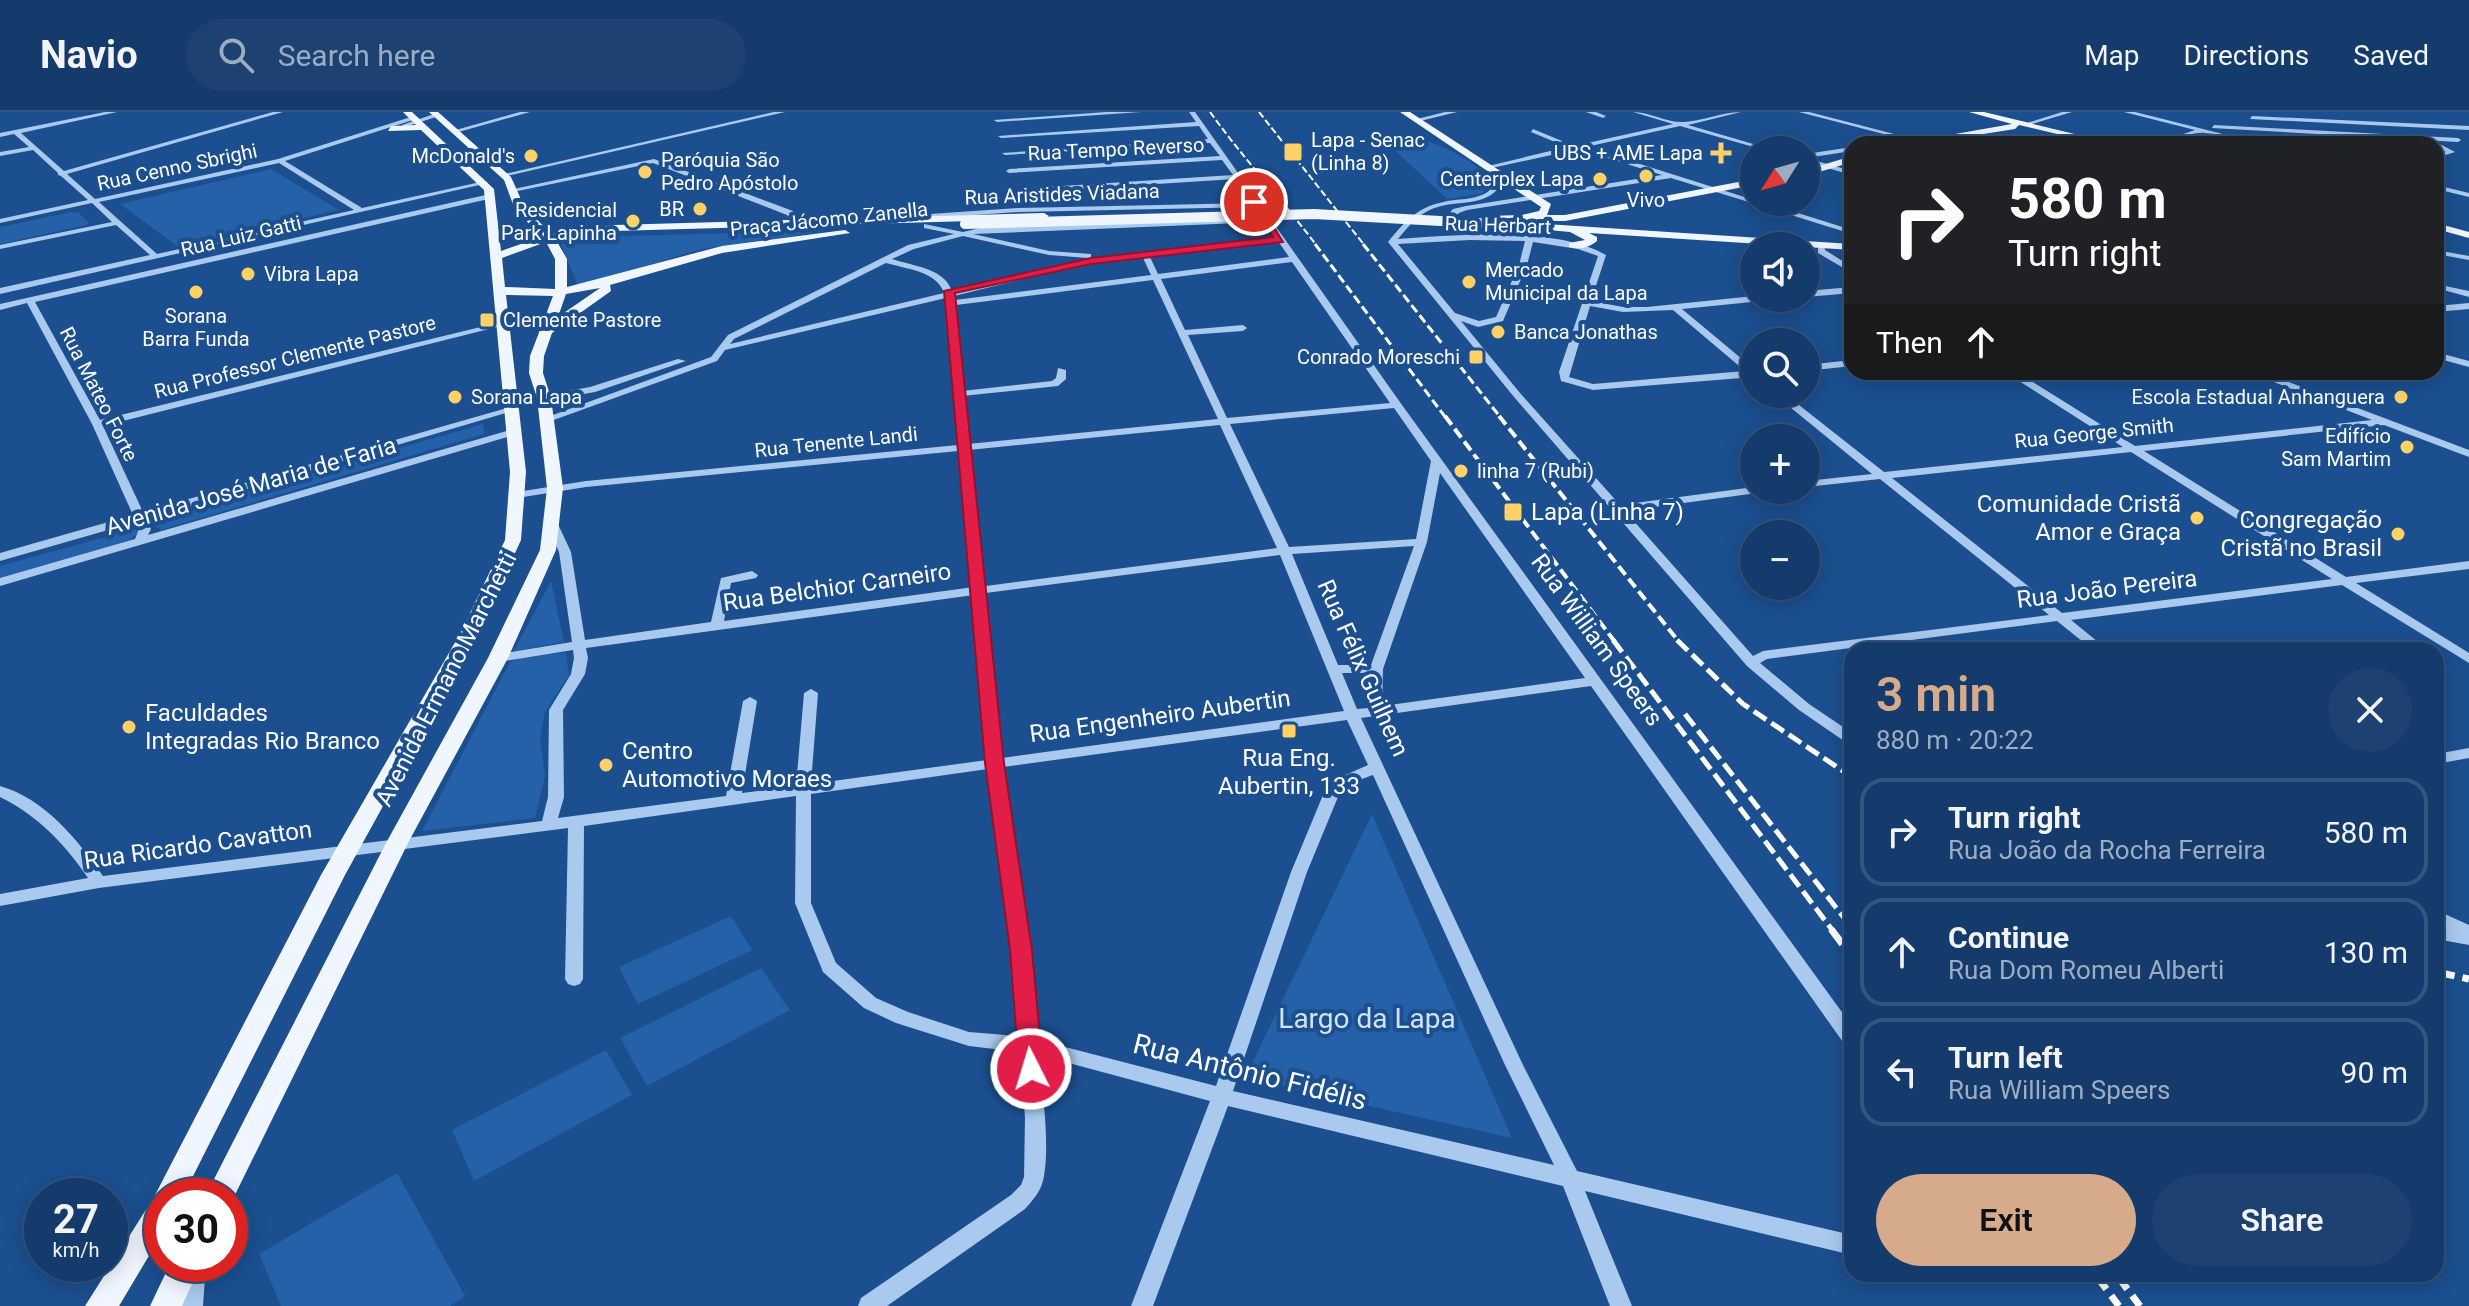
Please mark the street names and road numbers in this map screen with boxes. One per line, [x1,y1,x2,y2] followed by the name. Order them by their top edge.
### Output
[1027,132,1205,166] street label: Rua Tempo Reverso
[95,138,259,196] street label: Rua Cenno Sbrighi
[964,179,1160,209] street label: Rua Aristides Viadana
[729,197,929,241] street label: Praça Jácomo Zanella
[178,210,304,262] street label: Rua Luiz Gatti
[1444,211,1552,239] street label: Rua Herbart
[152,310,438,404] street label: Rua Professor Clemente Pastore
[55,323,143,465] street label: Rua Mateo Forte
[2013,413,2175,453] street label: Rua George Smith
[753,421,919,463] street label: Rua Tenente Landi
[102,431,400,541] street label: Avenida José Maria de Faria
[370,547,522,811] street label: Avenida Ermano Marchetti
[1525,549,1669,731] street label: Rua William Speers
[721,557,953,617] street label: Rua Belchior Carneiro
[2015,564,2199,614] street label: Rua João Pereira
[1311,575,1415,761] street label: Rua Félix Guilhem
[1028,684,1292,748] street label: Rua Engenheiro Aubertin
[82,815,314,875] street label: Rua Ricardo Cavatton
[1130,1027,1370,1117] street label: Rua Antônio Fidélis

